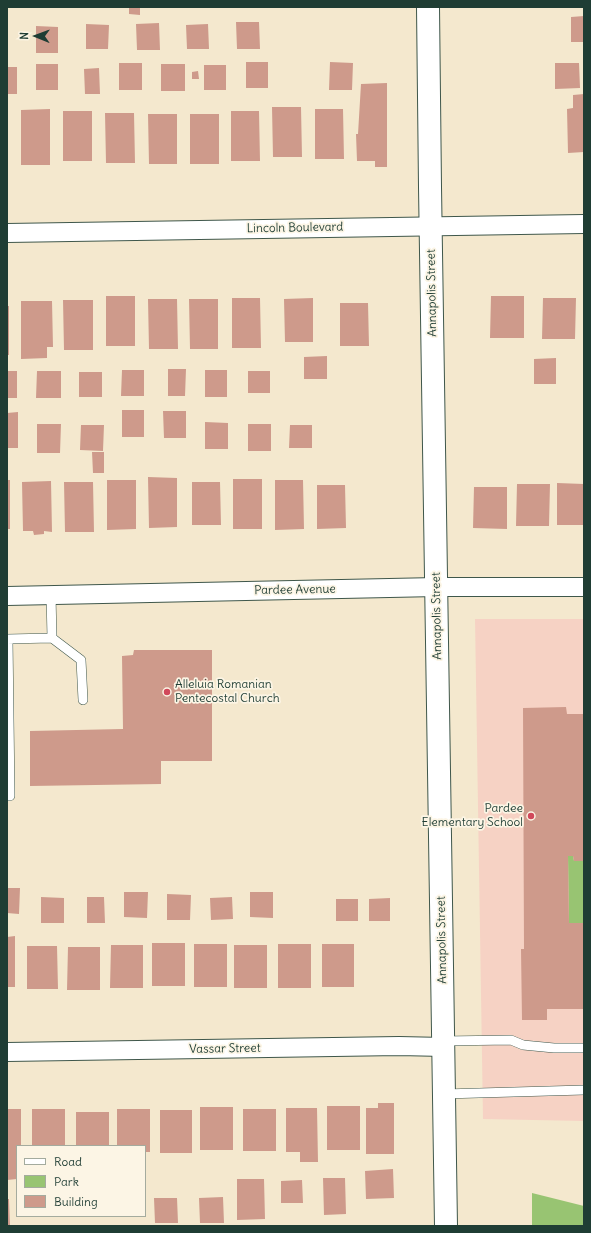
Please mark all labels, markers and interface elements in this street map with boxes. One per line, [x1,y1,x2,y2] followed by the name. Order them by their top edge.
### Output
[16,16,56,56] north arrow
[17,32,31,40] text: N
[247,220,343,236] street label: Lincoln Boulevard
[424,249,440,337] street label: Annapolis Street
[429,572,445,660] street label: Annapolis Street
[254,582,336,598] street label: Pardee Avenue
[175,678,280,706] place label: Alleluia Romanian Pentecostal Church
[162,687,172,697] marker: Alleluia Romanian Pentecostal Church
[422,802,523,830] place label: Pardee Elementary School
[526,811,536,821] marker: Pardee Elementary School
[434,896,450,984] street label: Annapolis Street
[189,1041,261,1057] street label: Vassar Street
[16,1145,146,1217] legend
[54,1154,82,1169] text: Road
[54,1174,79,1189] text: Park
[54,1194,98,1209] text: Building

